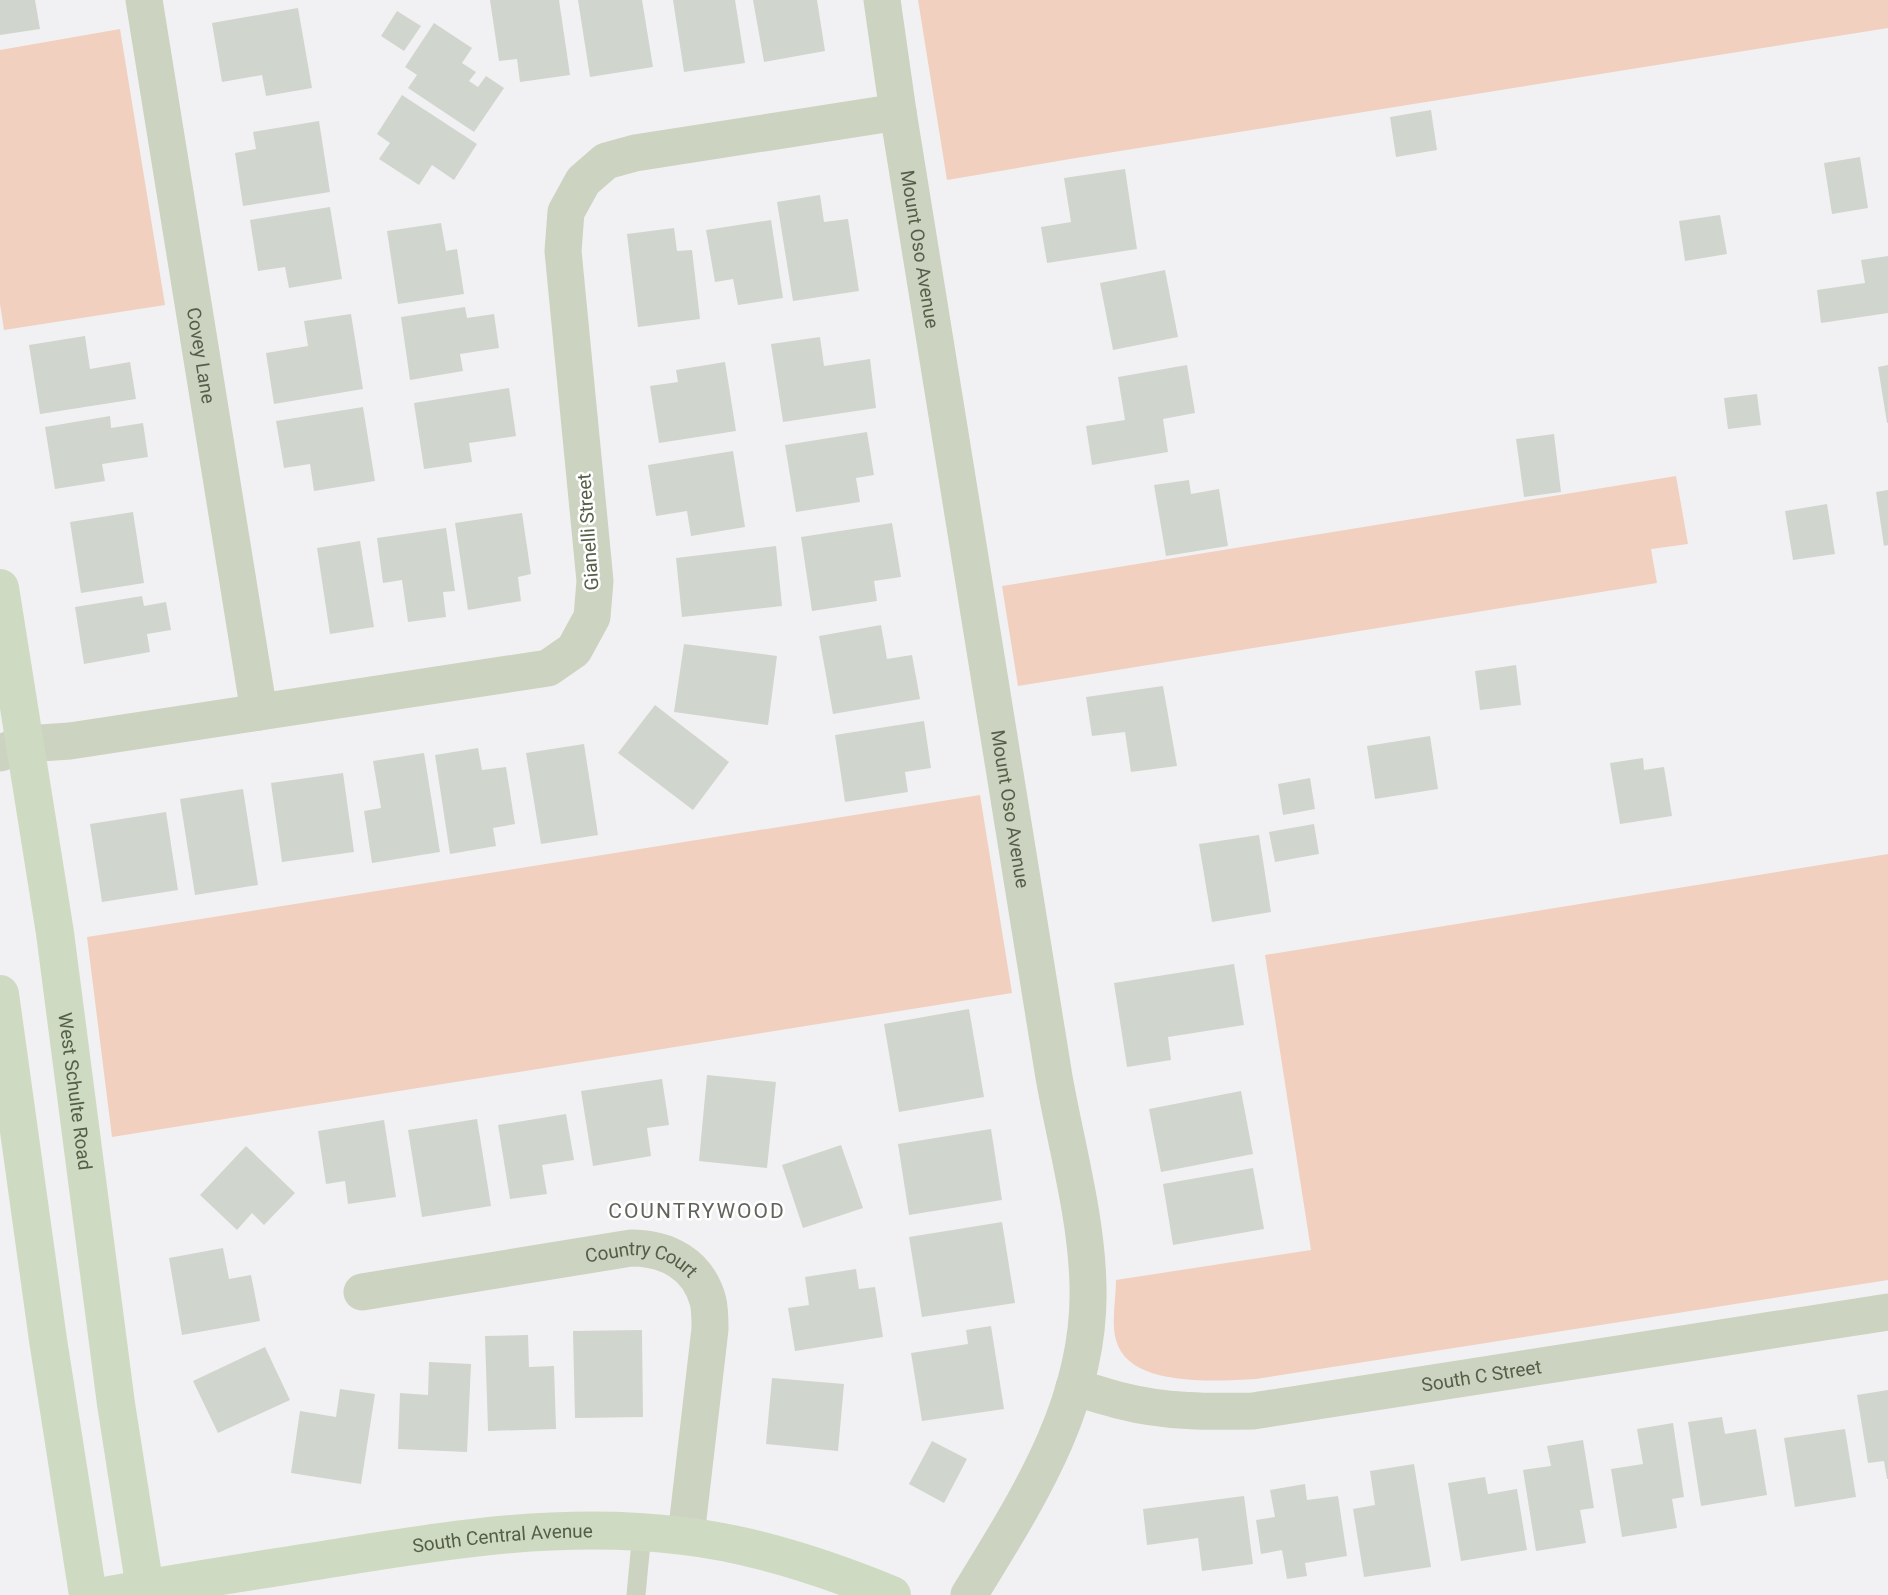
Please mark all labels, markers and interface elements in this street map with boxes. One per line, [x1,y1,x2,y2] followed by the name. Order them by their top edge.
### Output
[896,168,944,330] street label: Mount Oso Avenue
[182,306,220,405] street label: Covey Lane
[572,473,604,591] street label: Gianelli Street
[987,728,1035,890] street label: Mount Oso Avenue
[54,1011,97,1172] street label: West Schulte Road
[608,1199,786,1223] district label: COUNTRYWOOD
[583,1236,703,1282] street label: Country Court
[1420,1355,1543,1396] street label: South C Street
[411,1519,593,1557] street label: South Central Avenue

